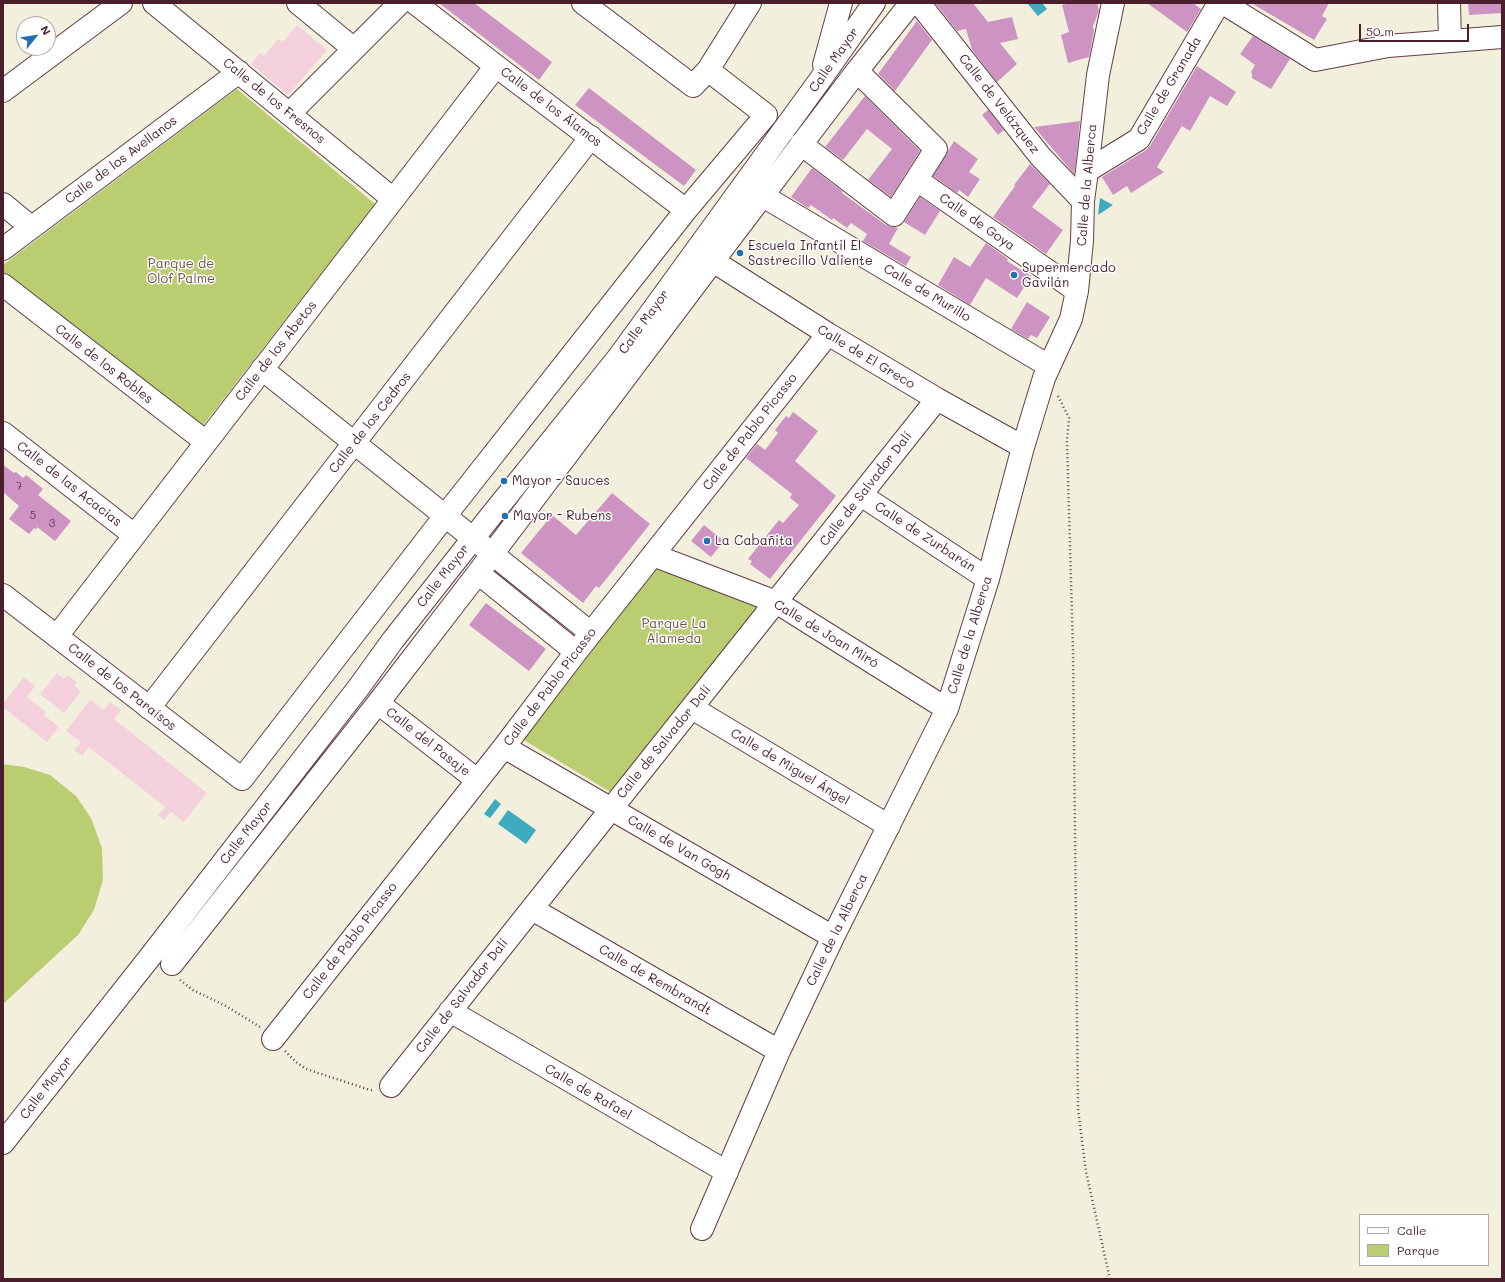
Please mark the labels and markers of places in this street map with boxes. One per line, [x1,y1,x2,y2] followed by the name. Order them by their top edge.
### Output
[748,238,873,269] place label: Escuela Infantil El Sastrecillo Valiente
[735,248,745,258] marker: Escuela Infantil El Sastrecillo Valiente
[1022,260,1116,291] place label: Supermercado Gavilán
[1009,270,1019,280] marker: Supermercado Gavilán
[512,473,610,489] place label: Mayor - Sauces
[499,476,509,486] marker: Mayor - Sauces
[513,508,612,524] place label: Mayor - Rubens
[500,511,510,521] marker: Mayor - Rubens
[715,533,793,549] place label: La Cabañita
[702,536,712,546] marker: La Cabañita

